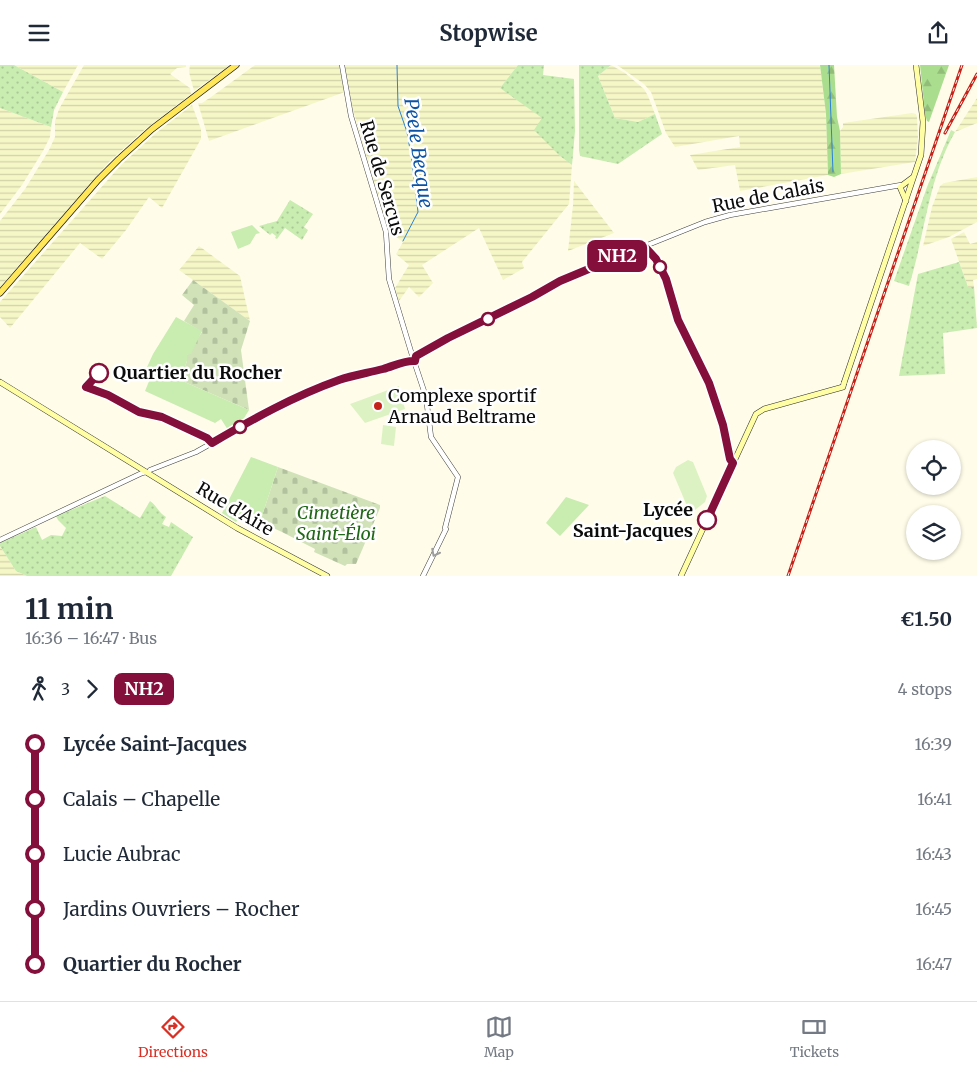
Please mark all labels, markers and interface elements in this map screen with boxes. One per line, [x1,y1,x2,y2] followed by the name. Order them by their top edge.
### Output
[25,19,53,47] icon: menu
[439,19,538,47] text: Stopwise
[924,19,952,47] icon: share
[399,96,439,210] water label: Peele Becque
[355,118,410,238] street label: Rue de Sercus
[710,173,826,218] street label: Rue de Calais
[588,240,646,272] line badge: NH2
[597,244,637,267] text: NH2
[653,260,667,274] unlabelled marker
[481,312,495,326] unlabelled marker
[113,361,282,384] place label: Quartier du Rocher
[89,363,109,383] marker: Quartier du Rocher
[387,384,537,428] place label: Complexe sportif Arnaud Beltrame
[372,400,384,412] marker: Complexe sportif Arnaud Beltrame
[233,420,247,434] unlabelled marker
[906,440,961,560] map controls
[906,440,961,495] button: locate
[192,477,278,541] street label: Rue d'Aire
[573,498,693,542] place label: Lycée Saint-Jacques
[296,501,376,545] park label: Cimetière Saint-Éloi
[906,505,961,560] button: layers
[697,510,717,530] marker: Lycée Saint-Jacques
[431,547,441,556] one-way arrow
[25,591,113,627] text: 11 min
[900,607,952,631] text: €1.50
[25,628,157,648] text: 16:36 – 16:47 · Bus
[25,675,53,703] icon: walk
[78,675,106,703] icon: forward
[124,677,164,700] text: NH2
[61,679,70,699] text: 3
[898,679,952,699] text: 4 stops
[63,732,247,756] text: Lycée Saint-Jacques
[914,734,952,754] text: 16:39
[63,787,220,811] text: Calais – Chapelle
[917,789,952,809] text: 16:41
[63,842,181,866] text: Lucie Aubrac
[916,844,952,864] text: 16:43
[63,897,300,921] text: Jardins Ouvriers – Rocher
[915,899,952,919] text: 16:45
[63,952,242,976] text: Quartier du Rocher
[916,954,952,974] text: 16:47
[138,1013,208,1061] tab: Directions
[484,1013,514,1061] tab: Map
[790,1013,839,1061] tab: Tickets

